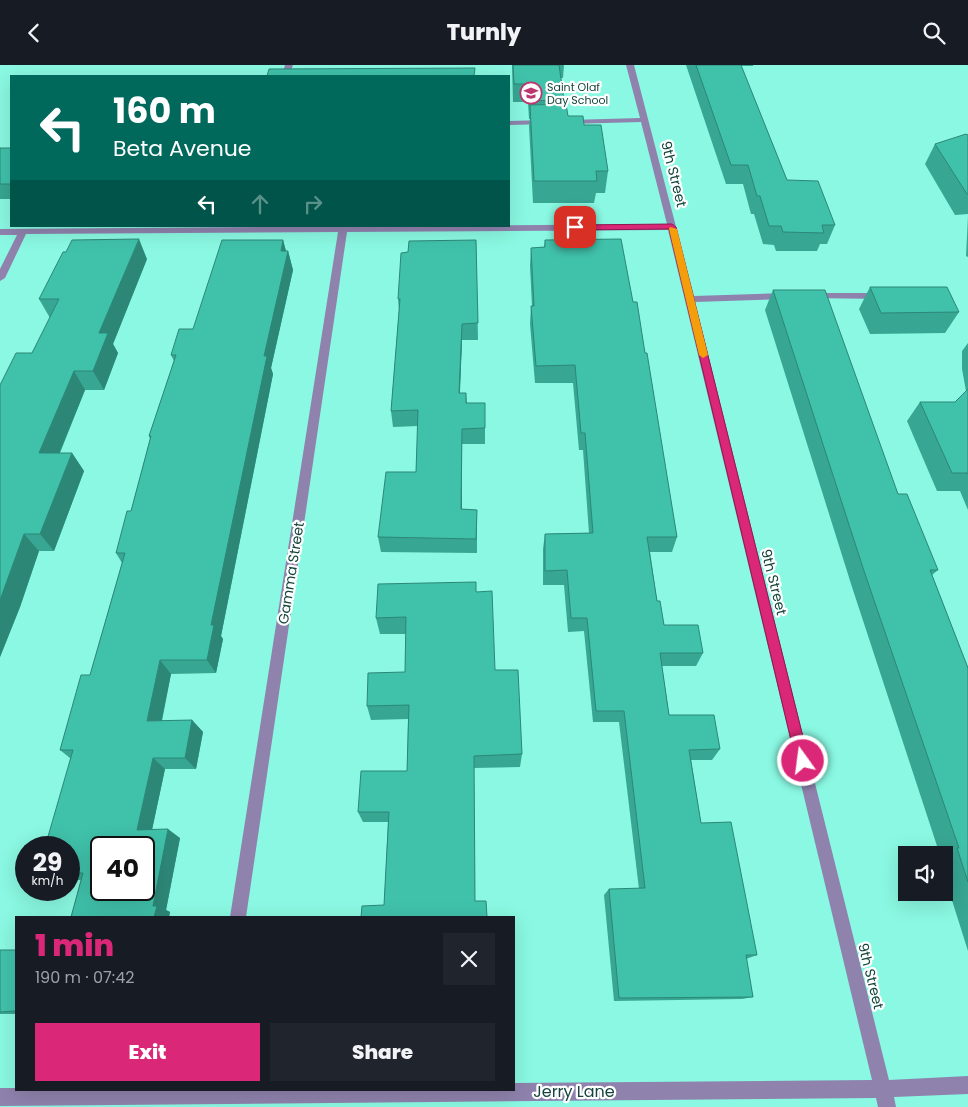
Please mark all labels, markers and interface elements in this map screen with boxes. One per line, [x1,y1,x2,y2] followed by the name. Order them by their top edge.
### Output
[447,17,521,48] text: Turnly
[20,19,48,47] icon: back
[920,19,948,47] icon: search
[547,79,608,108] place label: Saint Olaf Day School
[519,81,543,105] school or university icon: Saint Olaf Day School
[113,86,216,135] text: 160 m
[30,95,95,160] icon: left
[113,133,252,164] text: Beta Avenue
[656,139,692,209] street label: 9th Street
[193,190,221,218] icon: left
[246,190,274,218] icon: ahead
[299,190,327,218] icon: right
[554,206,596,248] pin
[561,213,589,241] icon: arrive
[273,520,309,626] street label: Gamma Street
[756,547,792,617] street label: 9th Street
[776,734,828,786] position arrow
[90,836,155,901] speed limit sign: 40
[33,845,62,880] text: 29
[898,846,953,901] map controls
[898,846,953,901] button: sound
[32,872,63,889] text: km/h
[35,924,114,967] text: 1 min
[443,933,495,985] button: close
[853,941,889,1011] street label: 9th Street
[35,966,134,989] text: 190 m · 07:42
[35,1023,260,1081] button: Exit
[270,1023,495,1081] button: Share
[533,1080,615,1103] street label: Jerry Lane

